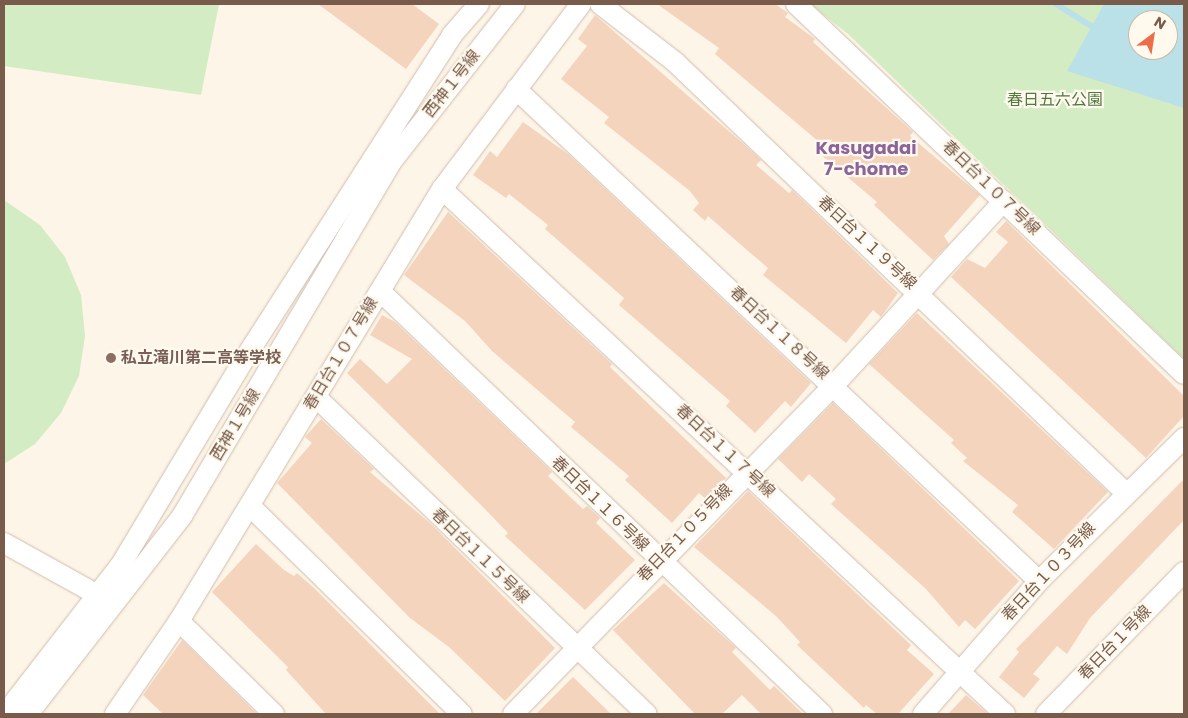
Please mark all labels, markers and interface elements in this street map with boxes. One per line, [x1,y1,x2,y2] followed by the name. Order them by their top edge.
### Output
[1128,10,1178,60] north arrow
[1151,12,1170,34] text: N
[420,47,484,121] street label: 西神１号線
[1007,90,1103,110] park label: 春日五六公園
[938,137,1044,239] street label: 春日台１０７号線
[815,138,917,180] district label: Kasugadai 7-chome
[814,192,920,294] street label: 春日台１１９号線
[726,282,832,384] street label: 春日台１１８号線
[300,294,382,414] street label: 春日台１０７号線
[121,348,281,368] place label: 私立滝川第二高等学校
[105,352,117,364] marker: 私立滝川第二高等学校
[207,386,265,464] street label: 西神１号線
[672,400,778,502] street label: 春日台１１７号線
[547,453,653,555] street label: 春日台１１６号線
[634,480,736,586] street label: 春日台１０５号線
[427,505,533,607] street label: 春日台１１５号線
[998,519,1100,625] street label: 春日台１０３号線
[1075,602,1155,684] street label: 春日台１号線

